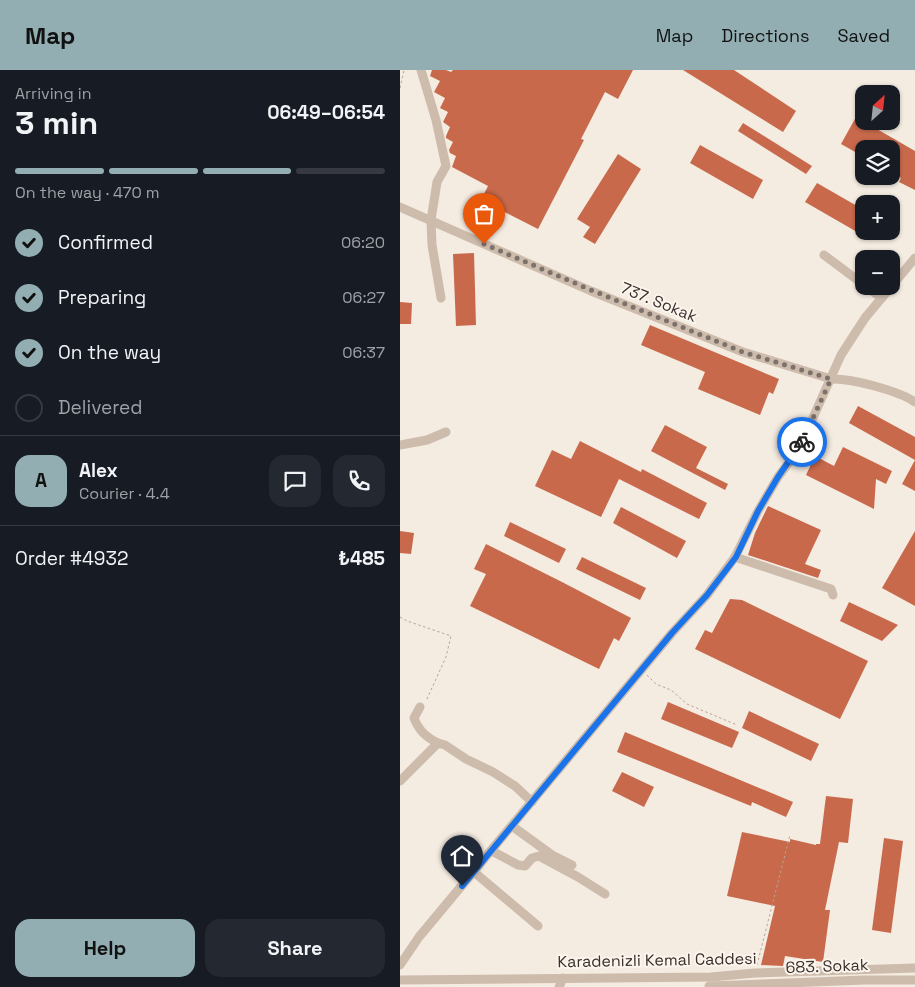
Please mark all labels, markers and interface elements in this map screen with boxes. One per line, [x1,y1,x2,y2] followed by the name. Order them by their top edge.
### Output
[25,20,75,51] text: Map
[656,24,693,47] text: Map
[721,24,810,47] text: Directions
[838,24,890,47] text: Saved
[15,83,92,104] text: Arriving in
[855,85,900,130] north arrow
[855,85,900,295] map controls
[267,100,385,125] text: 06:49–06:54
[15,103,98,143] text: 3 min
[855,140,900,185] button: layers
[15,182,160,203] text: On the way · 470 m
[463,193,505,244] pin
[855,195,900,240] button: +
[470,200,498,228] icon: bag
[15,229,43,257] icon: check
[58,230,153,255] text: Confirmed
[341,232,385,253] text: 06:20
[855,250,900,295] button: −
[618,277,700,327] street label: 737. Sokak
[15,284,43,312] icon: check
[58,285,146,310] text: Preparing
[342,287,385,308] text: 06:27
[15,339,43,367] icon: check
[58,340,161,365] text: On the way
[342,342,385,363] text: 06:37
[58,395,143,420] text: Delivered
[777,417,827,467] courier
[788,428,816,456] icon: bike
[269,455,321,507] button: chat
[333,455,385,507] button: phone
[79,458,118,483] text: Alex
[35,468,47,493] text: A
[79,483,170,504] text: Courier · 4.4
[15,546,128,571] text: Order #4932
[338,546,385,571] text: ₺485
[441,835,483,886] pin
[448,842,476,870] icon: home
[15,919,195,977] button: Help
[205,919,385,977] button: Share
[557,948,757,972] street label: Karadenizli Kemal Caddesi
[785,954,869,978] street label: 683. Sokak

